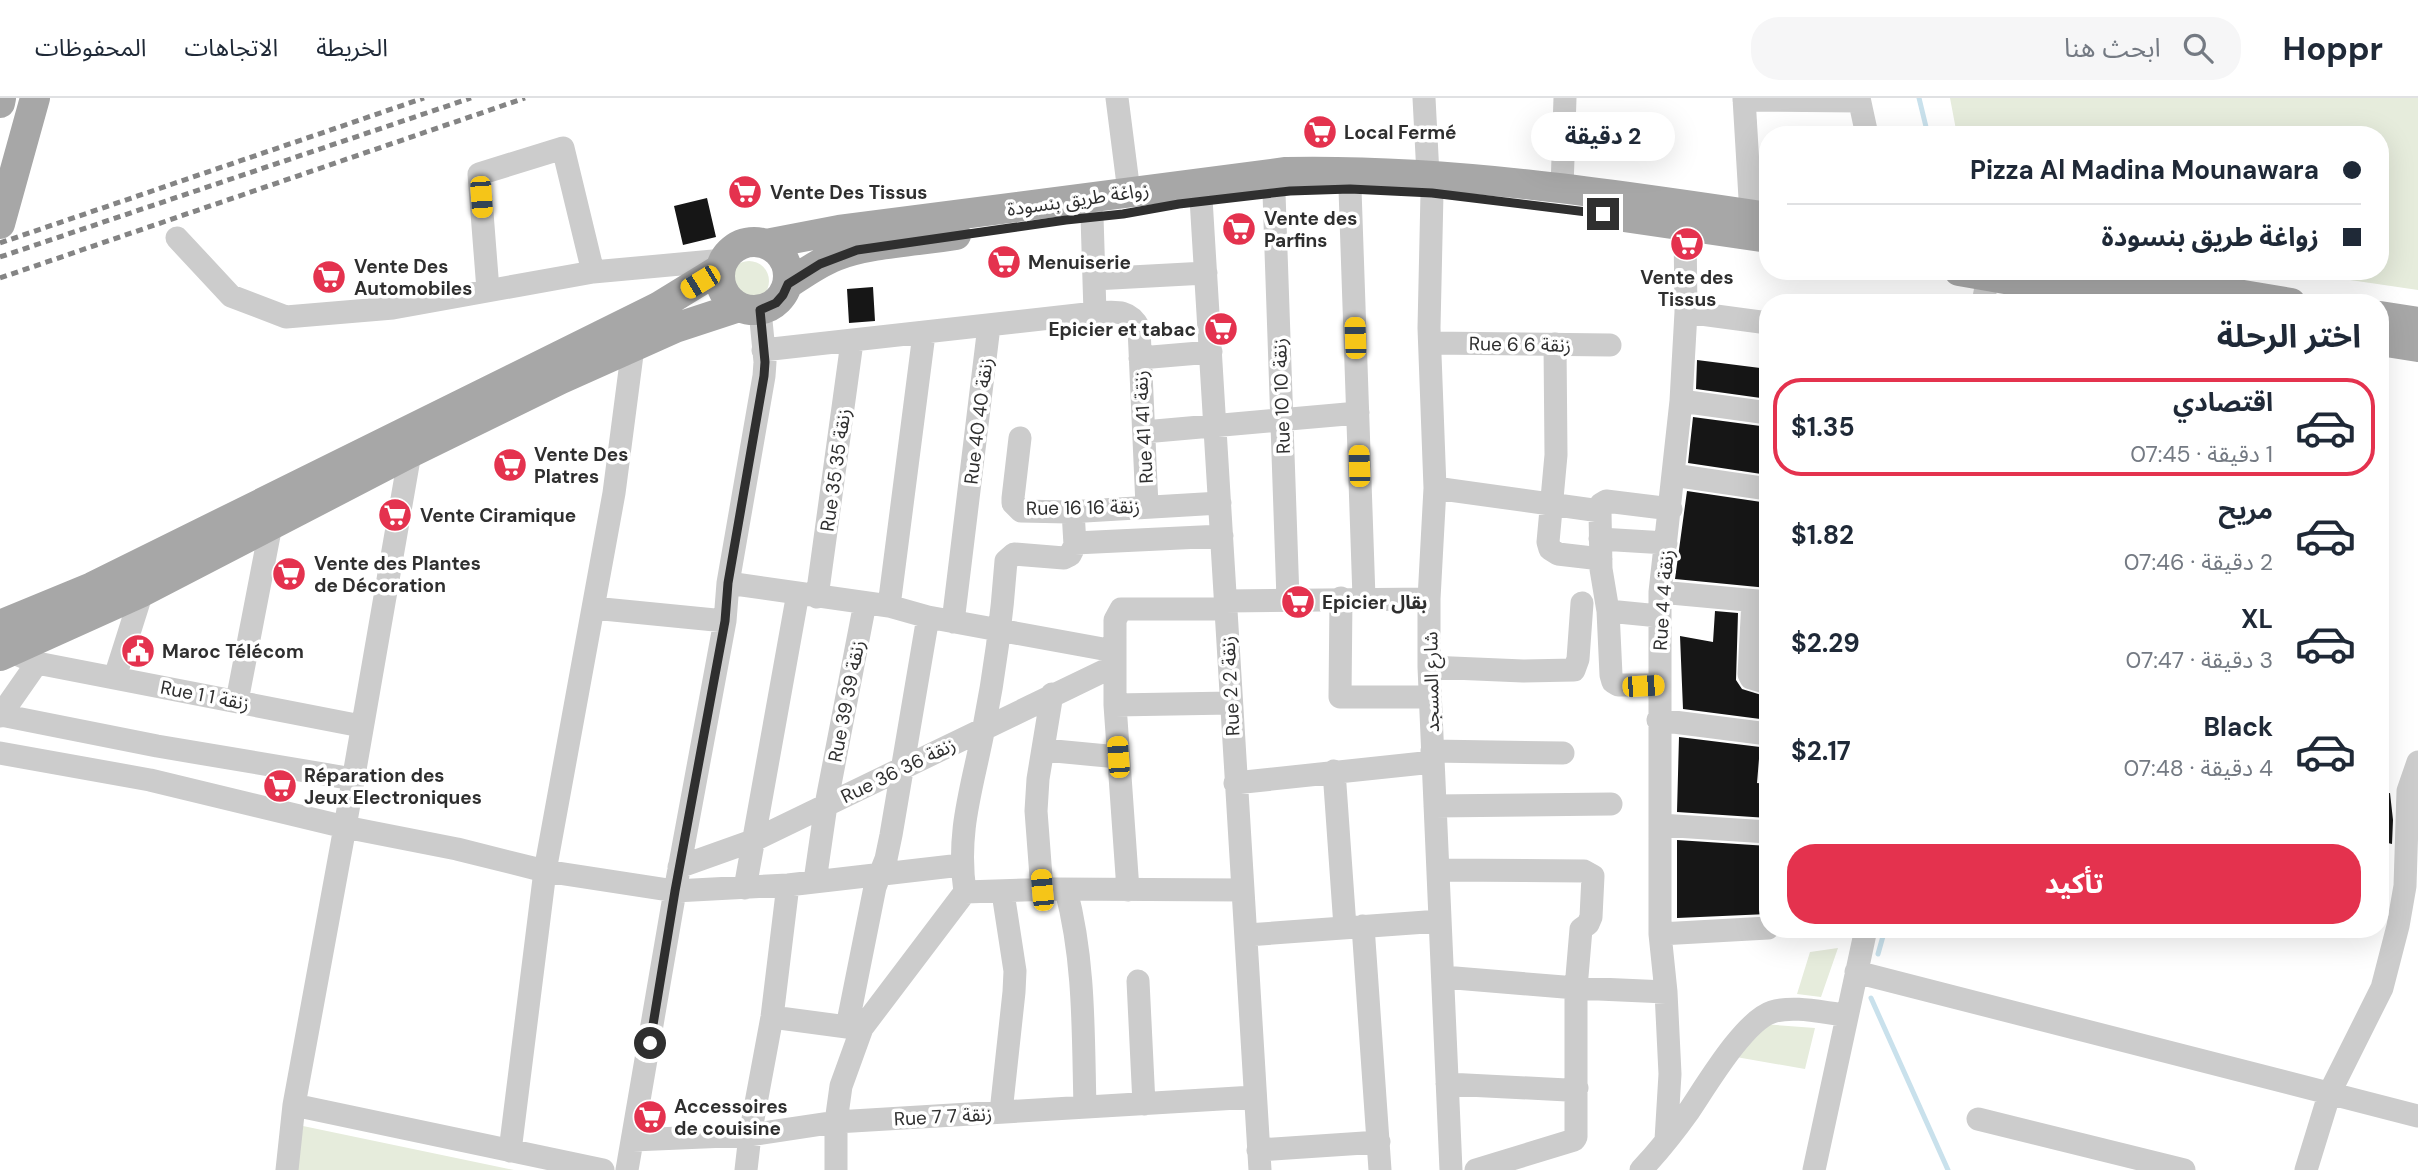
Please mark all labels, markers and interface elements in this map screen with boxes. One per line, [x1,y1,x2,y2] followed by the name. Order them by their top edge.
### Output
[1751,17,2241,80] search box
[2283,27,2383,70] text: Hoppr
[2179,29,2217,67] icon: search
[2064,31,2161,65] text: ابحث هنا
[35,32,146,63] text: المحفوظات
[184,32,278,63] text: الاتجاهات
[316,32,388,63] text: الخريطة
[1301,113,1339,151] supermarket icon: Local Fermé
[1531,113,1675,162] callout: 2 دقيقة
[1344,120,1457,145] place label: Local Fermé
[1565,121,1641,151] text: 2 دقيقة
[1970,153,2319,187] text: Pizza Al Madina Mounawara
[726,173,764,211] supermarket icon: Vente Des Tissus
[470,175,493,219] car
[1005,177,1151,222] street label: زواغة طريق بنسودة
[770,180,927,205] place label: Vente Des Tissus
[1587,198,1619,230] route end
[1264,206,1357,253] place label: Vente des Parfins
[1220,210,1258,248] supermarket icon: Vente des Parfins
[2101,220,2319,254] text: زواغة طريق بنسودة
[1668,225,1706,263] supermarket icon: Vente des Tissus
[985,243,1023,281] supermarket icon: Menuiserie
[1028,250,1131,275] place label: Menuiserie
[354,254,472,301] place label: Vente Des Automobiles
[310,258,348,296] supermarket icon: Vente Des Automobiles
[677,262,724,302] car
[1640,265,1734,312] place label: Vente des Tissus
[1202,310,1240,348] supermarket icon: Epicier et tabac
[2217,315,2361,357] text: اختر الرحلة
[1048,317,1196,342] place label: Epicier et tabac
[1344,317,1367,359] car
[1469,331,1571,358] street label: Rue 6 زنقة 6
[1267,338,1296,454] street label: Rue 10 زنقة 10
[958,356,999,486] street label: Rue 40 زنقة 40
[1128,370,1159,484] street label: Rue 41 زنقة 41
[2173,385,2273,419] text: اقتصادي
[2294,396,2357,459] icon: car
[814,407,856,533] street label: Rue 35 زنقة 35
[1791,410,1855,444] text: $1.35
[2130,439,2273,469] text: 1 دقيقة · 07:45
[534,442,628,489] place label: Vente Des Platres
[1348,445,1371,487] car
[491,446,529,484] supermarket icon: Vente Des Platres
[2218,493,2273,527] text: مريح
[1026,494,1140,521] street label: Rue 16 زنقة 16
[376,496,414,534] supermarket icon: Vente Ciramique
[420,503,576,528] place label: Vente Ciramique
[2294,504,2357,567] icon: car
[1791,518,1854,552] text: $1.82
[2124,547,2273,577] text: 2 دقيقة · 07:46
[1647,549,1680,651] street label: Rue 4 زنقة 4
[314,551,481,598] place label: Vente des Plantes de Décoration
[270,555,308,593] supermarket icon: Vente des Plantes de Décoration
[1279,583,1317,621] supermarket icon: Epicier بقال
[1322,590,1427,615] place label: Epicier بقال
[2241,602,2273,636] text: XL
[2294,612,2357,675] icon: car
[1791,626,1860,660] text: $2.29
[1418,631,1446,733] street label: شارع المسجد
[119,632,157,670] public building icon: Maroc Télécom
[1215,635,1246,737] street label: Rue 2 زنقة 2
[822,638,871,764] street label: Rue 39 زنقة 39
[162,639,304,664] place label: Maroc Télécom
[2126,645,2273,675] text: 3 دقيقة · 07:47
[1622,674,1665,698] car
[158,675,252,716] street label: Rue 1 زنقة 1
[2203,710,2273,744] text: Black
[2294,720,2357,783] icon: car
[837,732,960,809] street label: Rue 36 زنقة 36
[1791,734,1851,768] text: $2.17
[1107,735,1130,779] car
[2123,753,2273,783] text: 4 دقيقة · 07:48
[304,763,482,810] place label: Réparation des Jeux Electroniques
[261,767,299,805] supermarket icon: Réparation des Jeux Electroniques
[1787,844,2361,924] button: تأكيد
[1030,868,1055,912] car
[634,1027,666,1059] route start
[674,1094,788,1141] place label: Accessoires de couisine
[631,1098,669,1136] supermarket icon: Accessoires de couisine
[893,1101,993,1132] street label: Rue 7 زنقة 7

